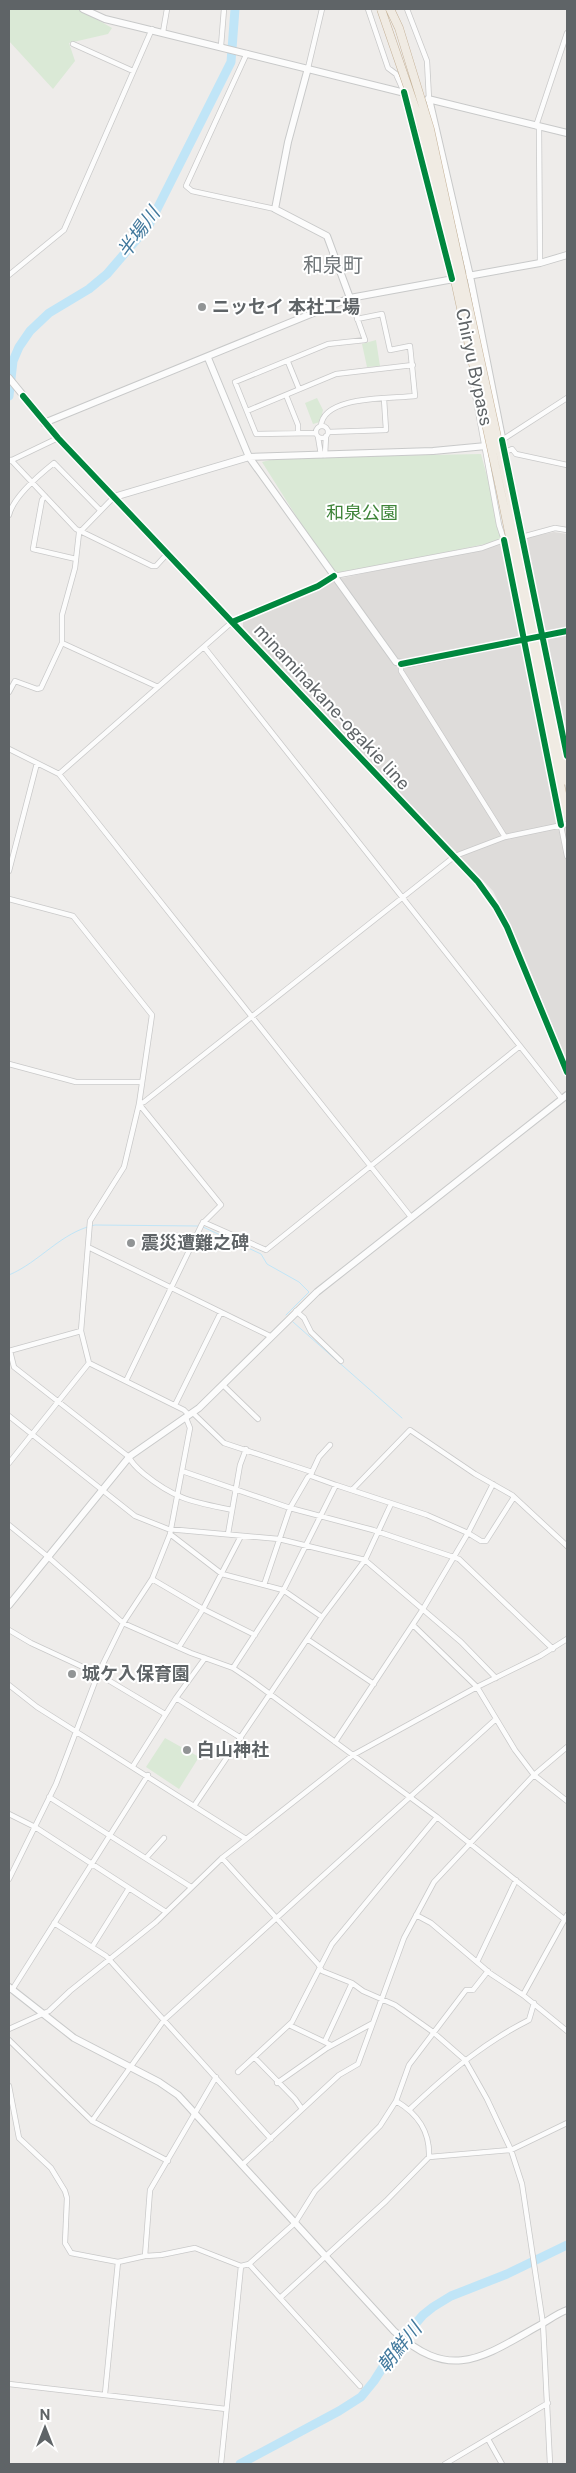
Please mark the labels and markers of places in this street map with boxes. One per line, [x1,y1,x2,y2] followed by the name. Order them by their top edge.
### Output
[212,296,360,317] place label: ニッセイ 本社工場
[196,301,208,313] marker: ニッセイ 本社工場
[141,1232,249,1253] place label: 震災遭難之碑
[125,1237,137,1249] marker: 震災遭難之碑
[82,1663,190,1684] place label: 城ケ入保育園
[66,1668,78,1680] marker: 城ケ入保育園
[197,1739,269,1760] place label: 白山神社
[181,1744,193,1756] marker: 白山神社

